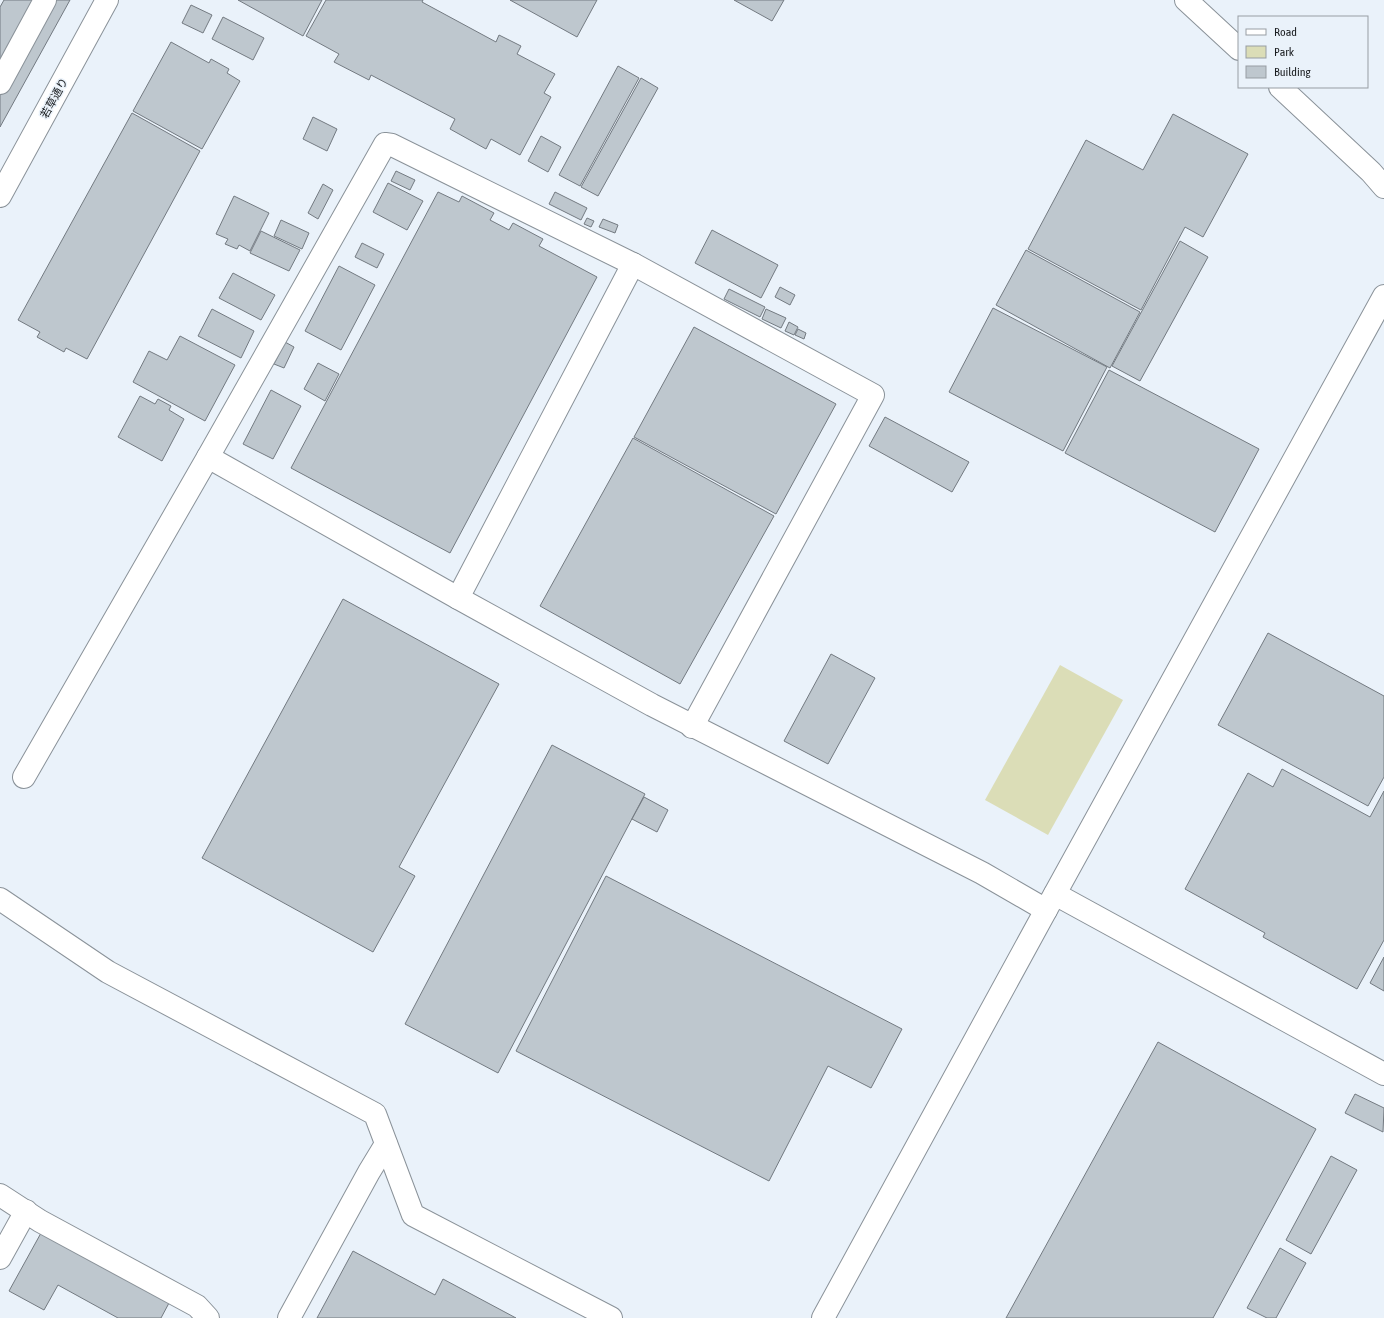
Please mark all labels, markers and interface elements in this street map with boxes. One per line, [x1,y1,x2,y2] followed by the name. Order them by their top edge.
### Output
[1238,16,1368,88] legend
[1274,25,1297,39] text: Road
[1274,45,1295,59] text: Park
[1274,65,1312,79] text: Building
[38,76,70,120] street label: 若草通り

